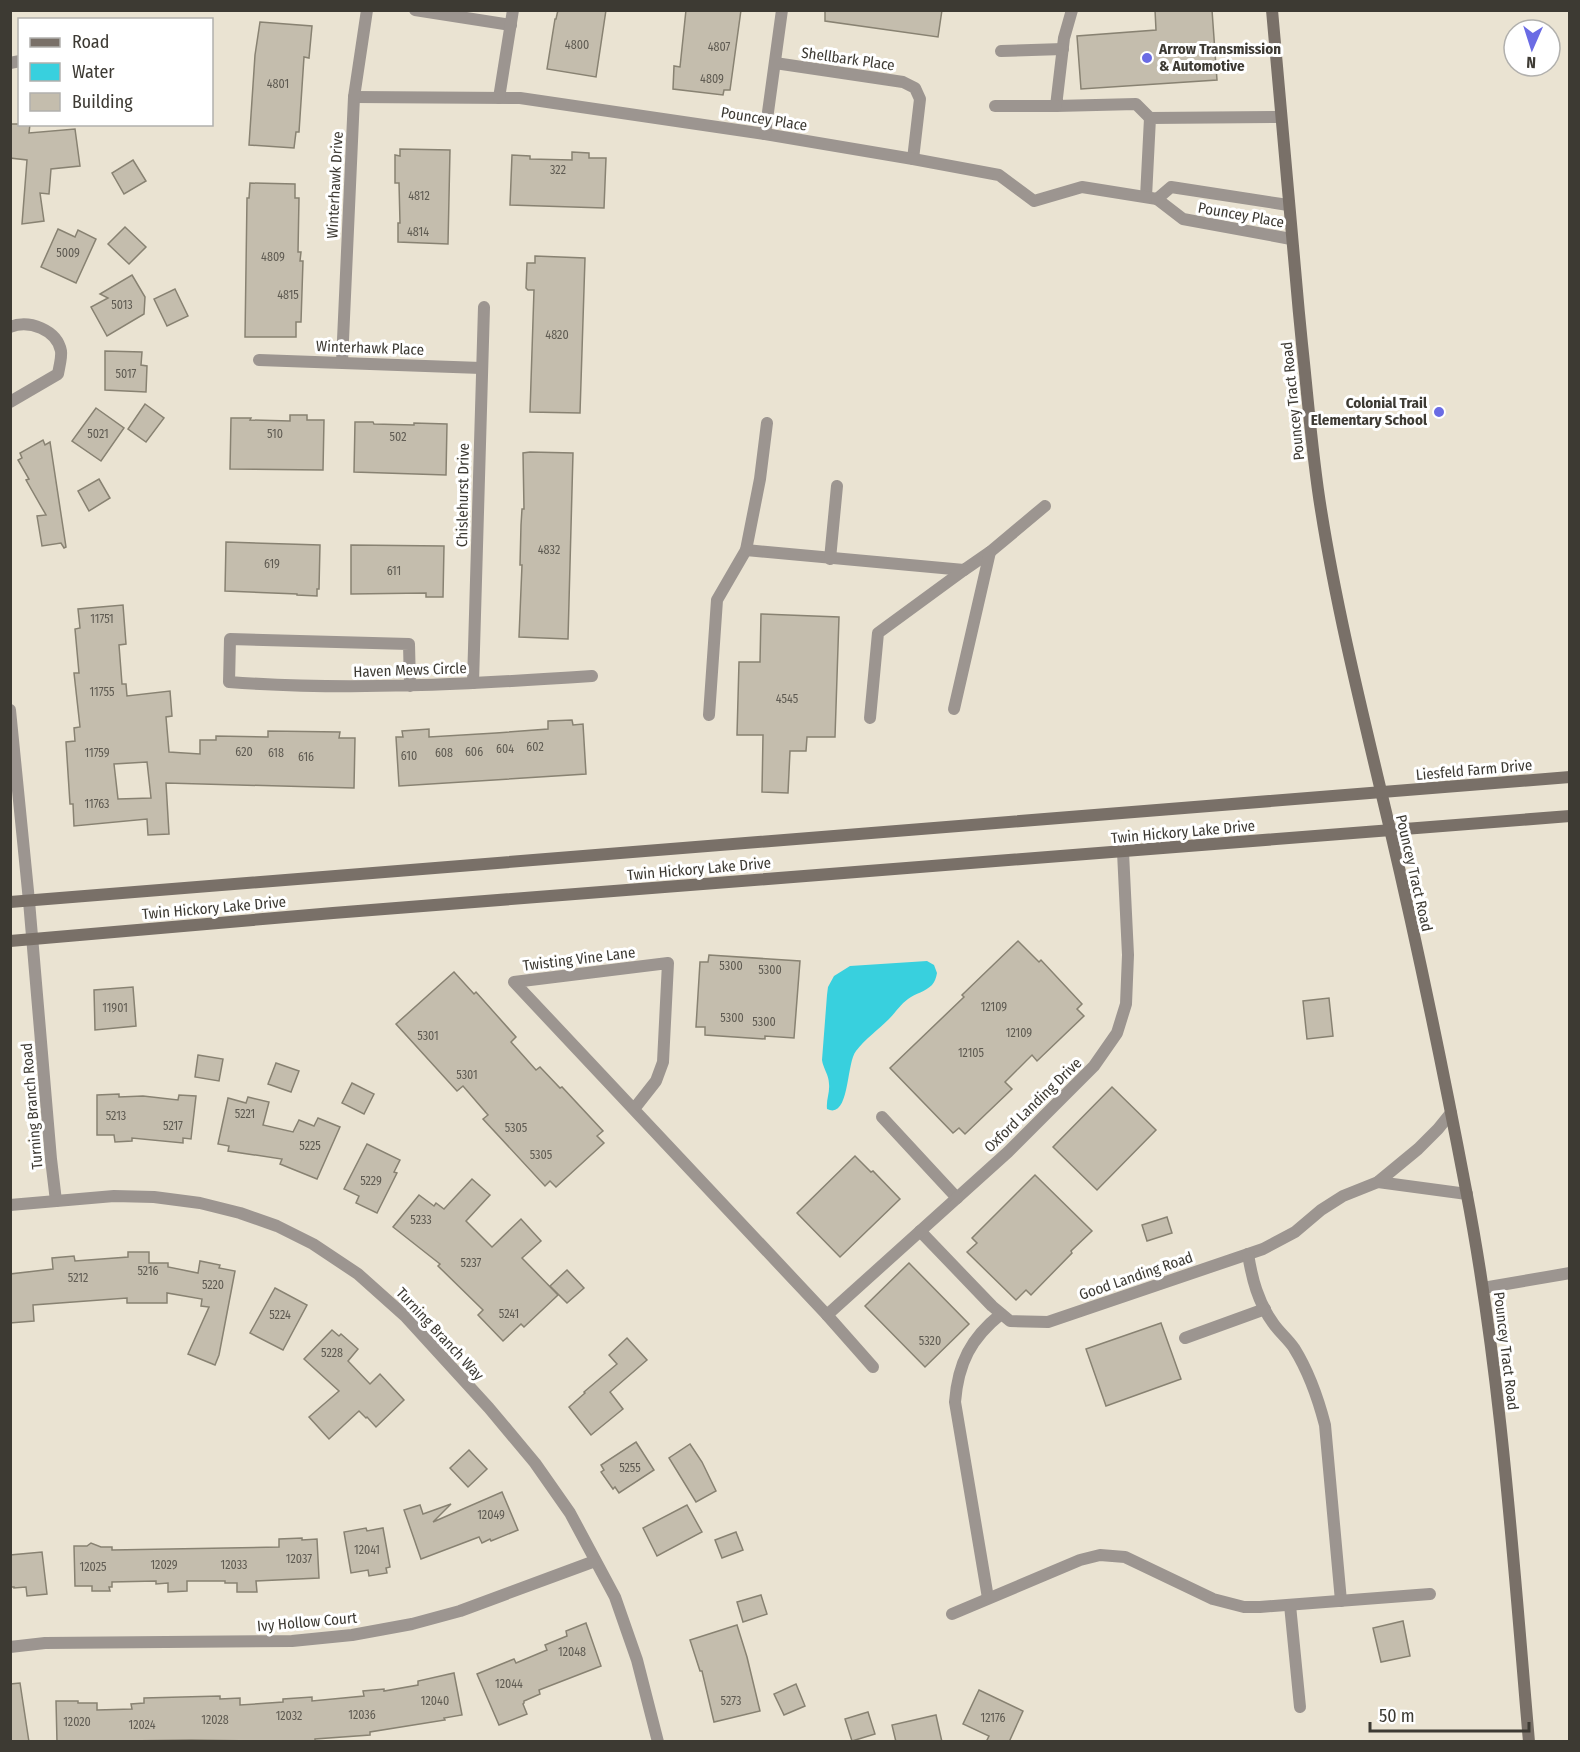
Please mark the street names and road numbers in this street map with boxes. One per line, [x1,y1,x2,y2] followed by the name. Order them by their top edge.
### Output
[800,44,896,74] street label: Shellbark Place
[720,103,808,135] street label: Pouncey Place
[323,131,347,239] street label: Winterhawk Drive
[1196,199,1286,231] street label: Pouncey Place
[316,337,424,359] street label: Winterhawk Place
[1278,341,1308,461] street label: Pouncey Tract Road
[453,443,473,547] street label: Chislehurst Drive
[353,659,467,681] street label: Haven Mews Circle
[1415,756,1533,784] street label: Liesfeld Farm Drive
[1392,813,1436,933] street label: Pouncey Tract Road
[1110,817,1256,847] street label: Twin Hickory Lake Drive
[626,854,772,884] street label: Twin Hickory Lake Drive
[141,893,287,923] street label: Twin Hickory Lake Drive
[522,943,636,975] street label: Twisting Vine Lane
[18,1042,46,1170] street label: Turning Branch Road
[981,1054,1085,1156] street label: Oxford Landing Drive
[1077,1248,1195,1304] street label: Good Landing Road
[392,1284,488,1384] street label: Turning Branch Way
[1490,1291,1522,1411] street label: Pouncey Tract Road
[256,1609,358,1635] street label: Ivy Hollow Court

